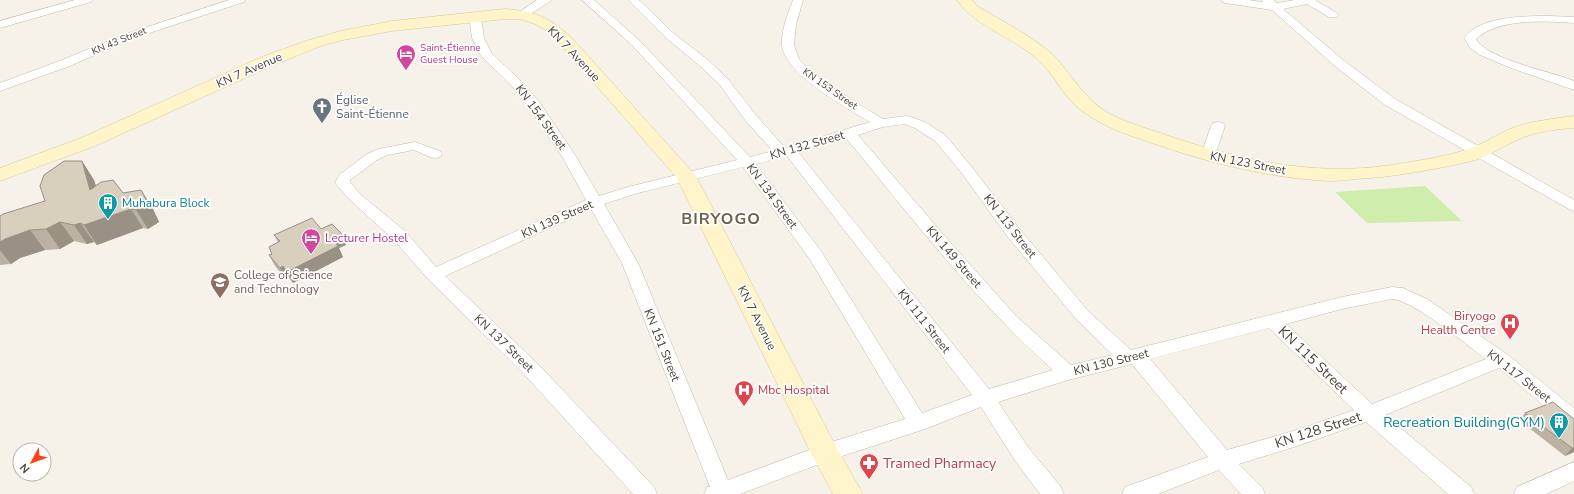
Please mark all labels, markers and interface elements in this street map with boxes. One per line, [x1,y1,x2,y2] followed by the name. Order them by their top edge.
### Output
[89,23,149,58] street label: KN 43 Street
[544,23,604,85] street label: KN 7 Avenue
[420,41,481,67] place label: Saint-Étienne Guest House
[395,43,417,71] hotel icon: Saint-Étienne Guest House
[214,48,284,92] street label: KN 7 Avenue
[800,65,861,113] street label: KN 153 Street
[512,81,571,153] street label: KN 154 Street
[336,92,409,122] place label: Église Saint-Étienne
[311,96,333,124] church icon: Église Saint-Étienne
[768,126,847,163] street label: KN 132 Street
[1209,148,1288,178] street label: KN 123 Street
[743,160,802,232] street label: KN 134 Street
[980,191,1040,262] street label: KN 113 Street
[97,192,119,220] building icon: Muhabura Block
[122,195,210,211] place label: Muhabura Block
[519,196,596,242] street label: KN 139 Street
[681,208,761,230] district label: BIRYOGO
[923,223,986,292] street label: KN 149 Street
[300,227,322,255] hotel icon: Lecturer Hostel
[325,230,408,246] place label: Lecturer Hostel
[234,267,333,297] place label: College of Science and Technology
[209,271,231,299] school or university icon: College of Science and Technology
[734,283,780,353] street label: KN 7 Avenue
[894,286,954,357] street label: KN 111 Street
[640,306,684,384] street label: KN 151 Street
[1421,308,1496,338] place label: Biryogo Health Centre
[471,311,538,376] street label: KN 137 Street
[1499,312,1521,340] hospital icon: Biryogo Health Centre
[1274,322,1352,398] street label: KN 115 Street
[1072,345,1151,379] street label: KN 130 Street
[1484,346,1555,406] street label: KN 117 Street
[733,379,755,407] hospital icon: Mbc Hospital
[758,382,830,398] place label: Mbc Hospital
[1272,407,1364,453] street label: KN 128 Street
[1548,411,1570,439] building icon: Recreation Building(GYM)
[1383,413,1545,432] place label: Recreation Building(GYM)
[12,442,52,482] north arrow
[858,452,880,480] pharmacy icon: Tramed Pharmacy
[883,454,997,473] place label: Tramed Pharmacy
[16,460,33,476] text: N

